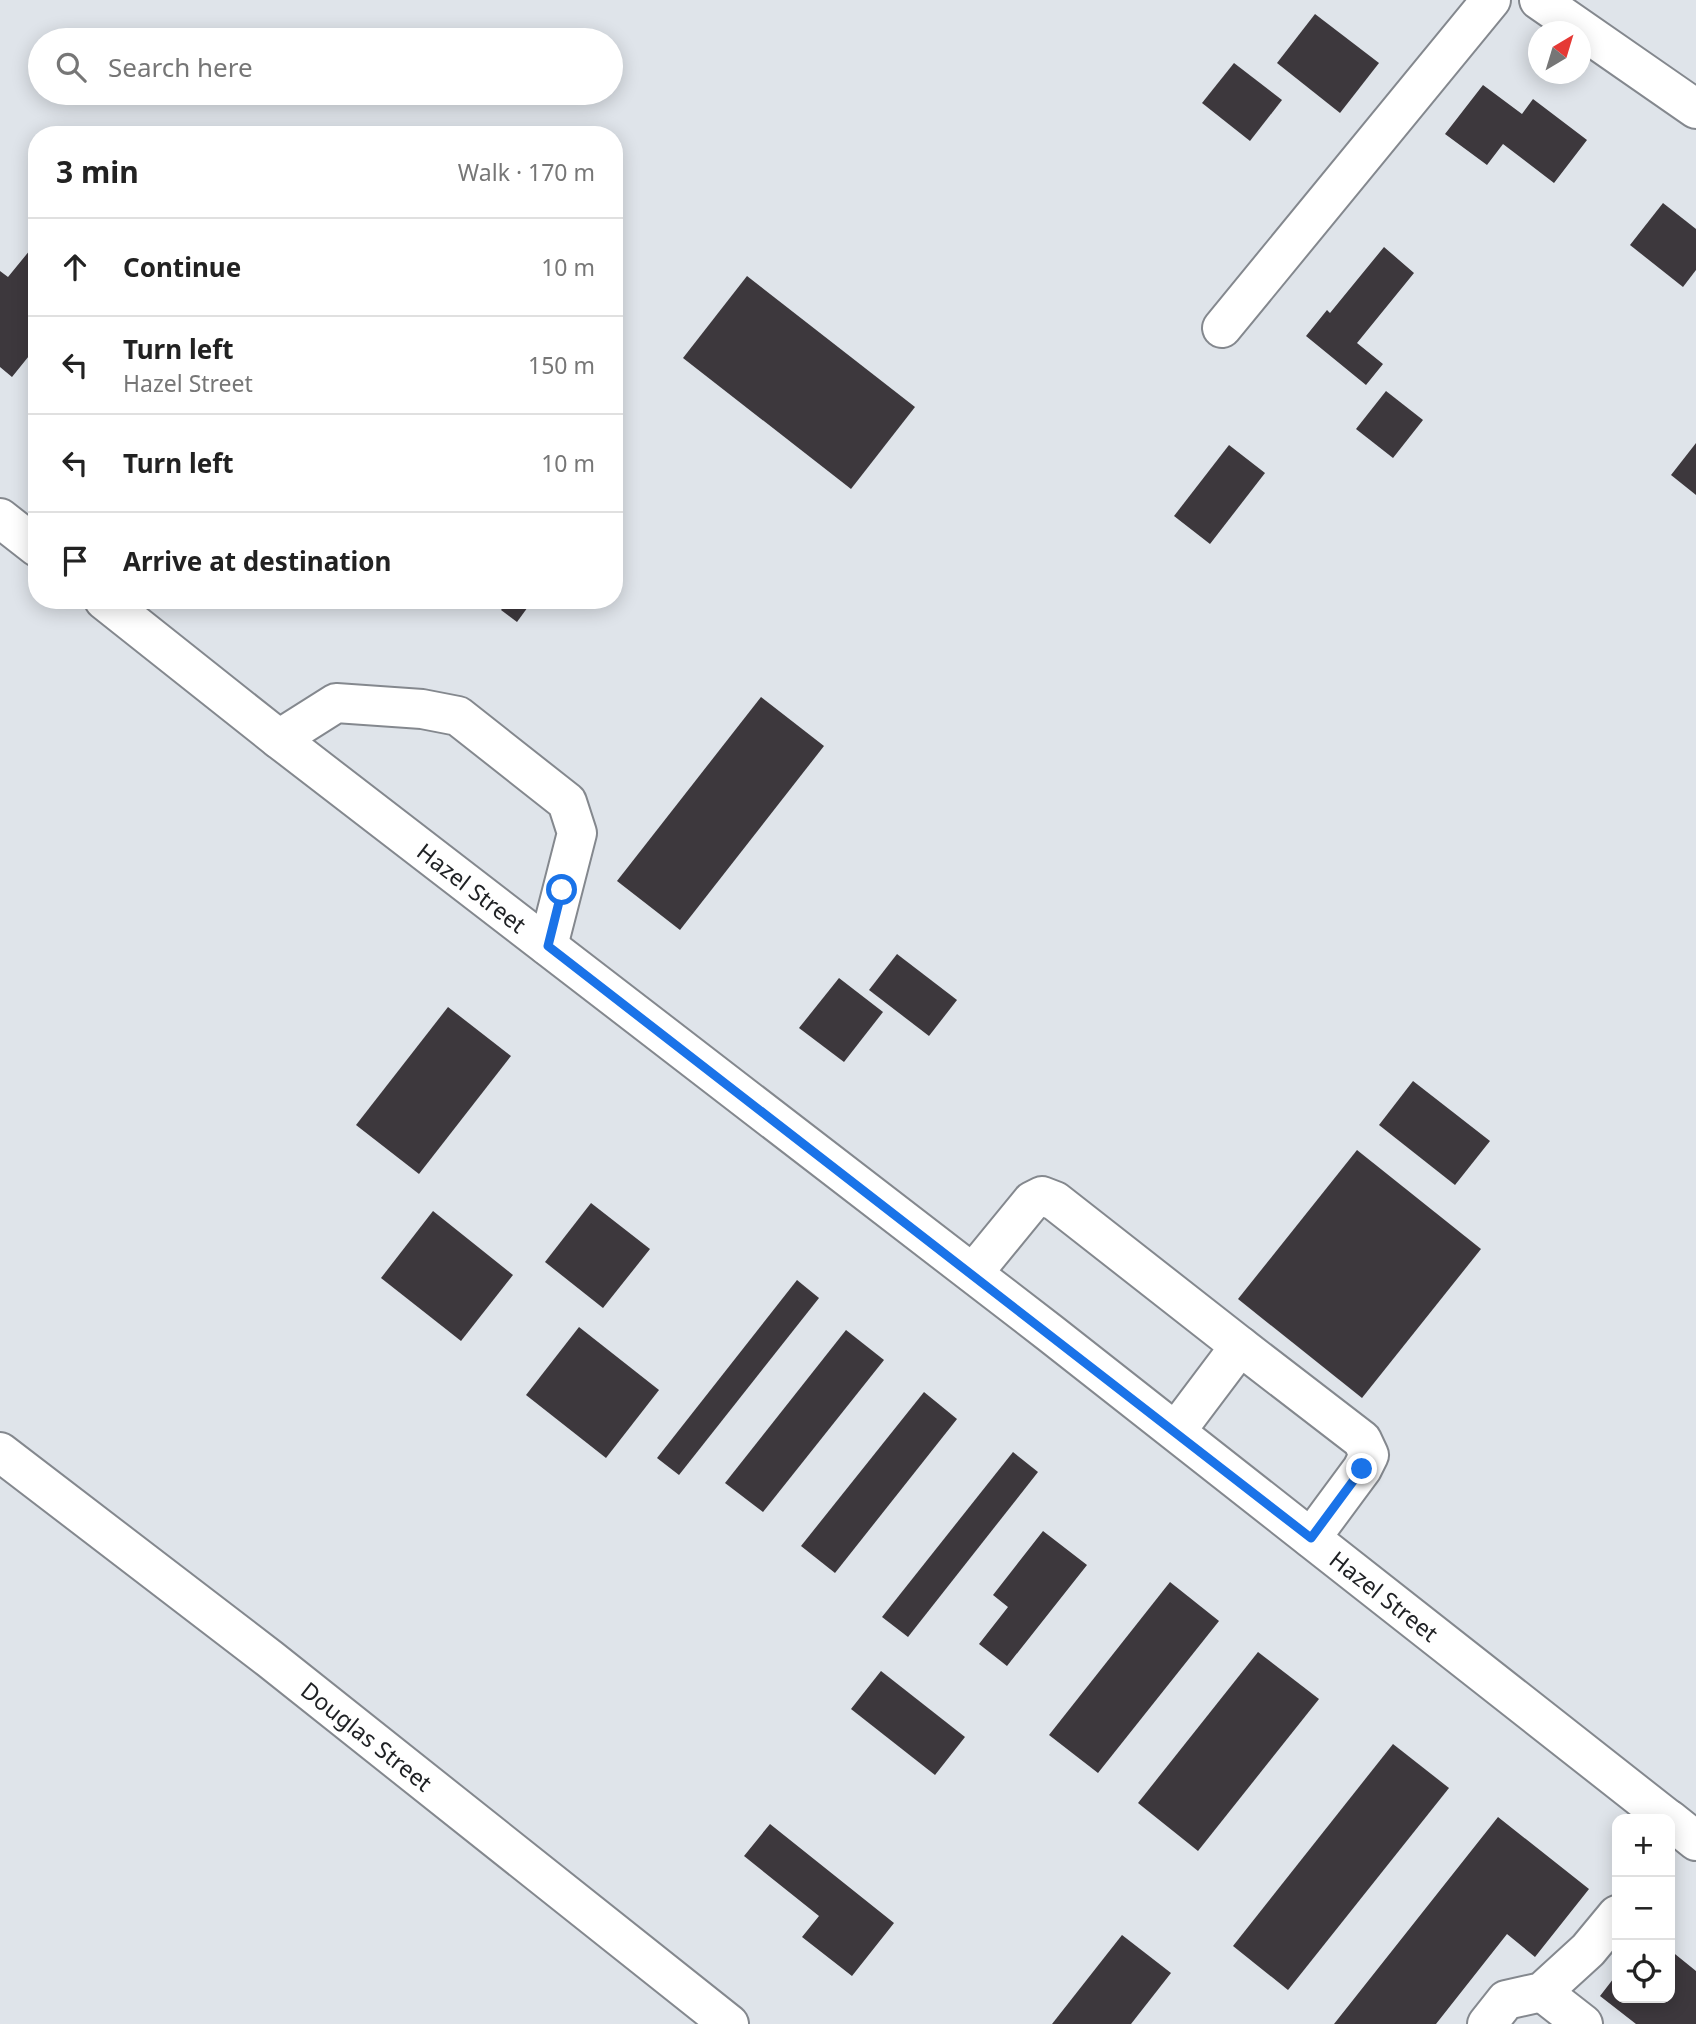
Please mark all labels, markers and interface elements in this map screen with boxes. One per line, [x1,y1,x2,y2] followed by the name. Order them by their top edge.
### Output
[1528,21,1591,84] north arrow
[28,28,623,105] search box
[52,48,90,86] icon: search
[108,49,253,85] text: Search here
[56,151,139,192] text: 3 min
[458,156,595,188] text: Walk · 170 m
[56,248,94,286] icon: ahead
[123,249,241,285] text: Continue
[541,251,595,283] text: 10 m
[123,331,234,367] text: Turn left
[56,346,94,384] icon: left
[528,349,595,381] text: 150 m
[123,367,253,399] text: Hazel Street
[56,444,94,482] icon: left
[123,445,234,481] text: Turn left
[541,447,595,479] text: 10 m
[56,542,94,580] icon: arrive
[123,543,392,579] text: Arrive at destination
[411,835,533,940] street label: Hazel Street
[546,874,577,905] route start
[1346,1453,1377,1484] route end
[1323,1543,1445,1649] street label: Hazel Street
[295,1674,439,1798] street label: Douglas Street
[1612,1814,1675,2003] map controls
[1612,1814,1675,1877] button: +
[1612,1877,1675,1940] button: −
[1612,1940,1675,2003] button: locate

